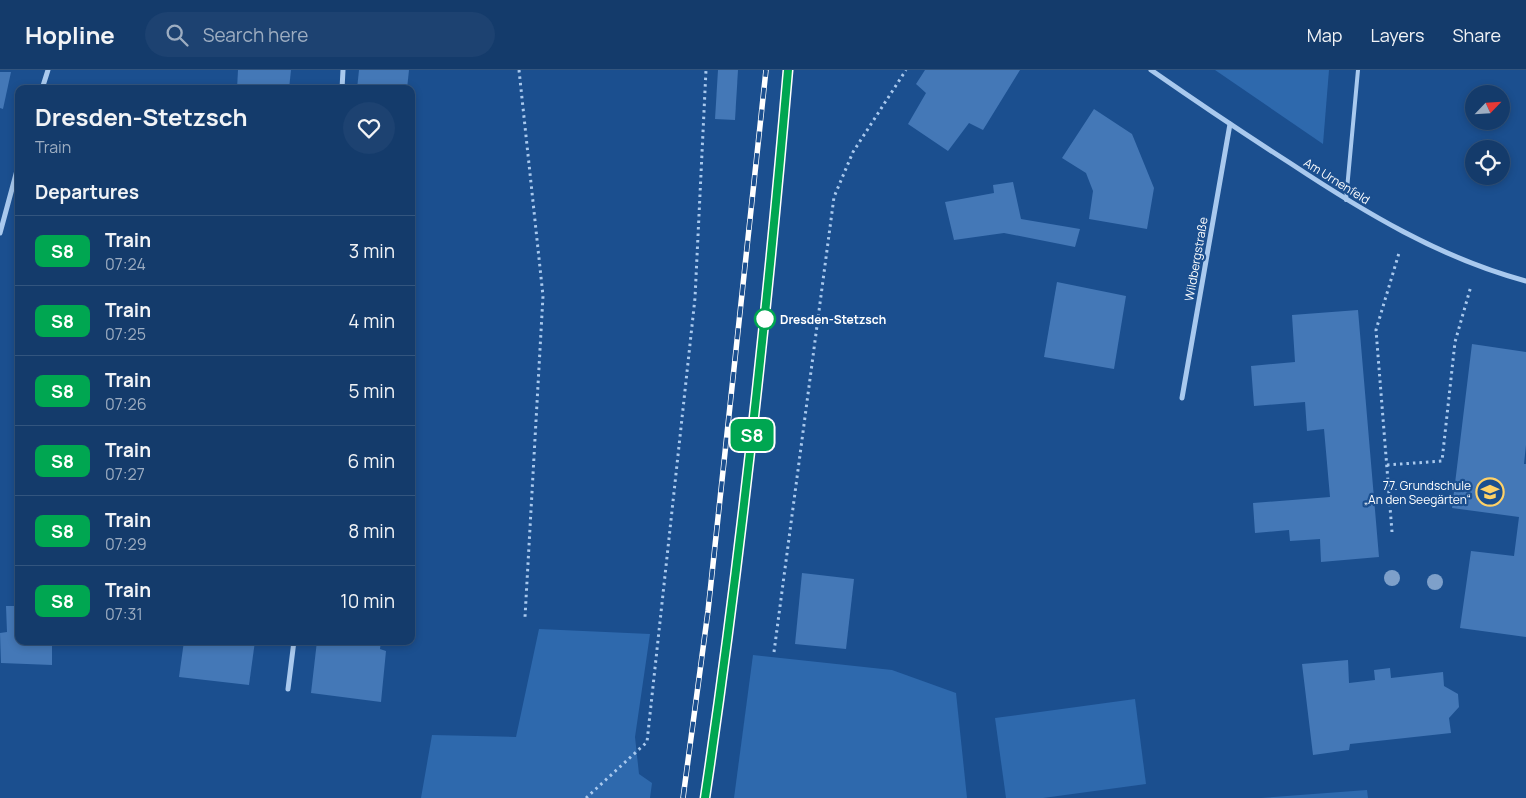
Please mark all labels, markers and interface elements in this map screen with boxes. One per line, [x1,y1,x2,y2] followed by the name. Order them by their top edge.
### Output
[145,12,495,57] search box
[25,18,115,51] text: Hopline
[163,21,191,49] icon: search
[203,22,308,48] text: Search here
[1307,23,1342,47] text: Map
[1370,23,1424,47] text: Layers
[1452,23,1501,47] text: Share
[1465,85,1510,130] north arrow
[1465,85,1510,185] map controls
[35,100,248,133] text: Dresden-Stetzsch
[343,102,395,154] button: heart
[35,136,71,158] text: Train
[1465,140,1510,185] button: locate
[1301,154,1373,208] street label: Am Urnenfeld
[35,179,139,205] text: Departures
[1180,216,1212,302] street label: Wildbergstraße
[105,227,151,253] text: Train
[349,238,395,264] text: 3 min
[51,239,74,263] text: S8
[105,253,146,275] text: 07:24
[105,297,151,323] text: Train
[348,308,395,334] text: 4 min
[754,308,776,330] marker: Dresden-Stetzsch
[51,309,74,333] text: S8
[780,311,886,328] place label: Dresden-Stetzsch
[105,323,146,345] text: 07:25
[105,367,151,393] text: Train
[348,378,395,404] text: 5 min
[51,379,74,403] text: S8
[105,393,147,415] text: 07:26
[730,419,774,451] line badge: S8
[741,423,763,447] text: S8
[105,437,151,463] text: Train
[348,448,395,474] text: 6 min
[51,449,74,473] text: S8
[105,463,145,485] text: 07:27
[1364,477,1471,508] place label: 77. Grundschule „An den Seegärten“
[1475,477,1505,507] school or university icon: 77. Grundschule „An den Seegärten“
[105,507,151,533] text: Train
[348,518,395,544] text: 8 min
[51,519,74,543] text: S8
[105,533,147,555] text: 07:29
[105,577,151,603] text: Train
[340,588,395,614] text: 10 min
[51,589,74,613] text: S8
[105,603,143,625] text: 07:31

